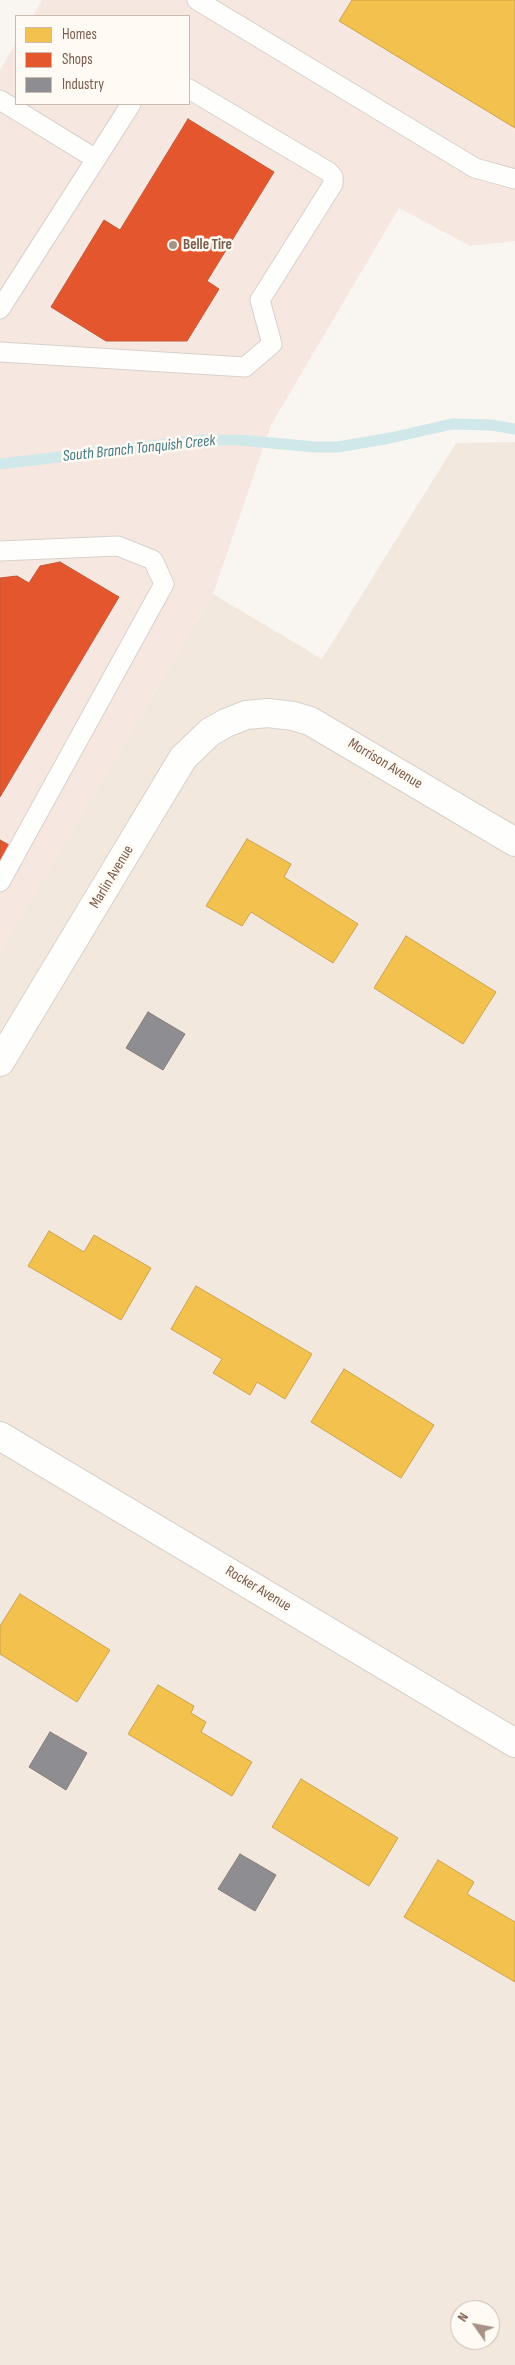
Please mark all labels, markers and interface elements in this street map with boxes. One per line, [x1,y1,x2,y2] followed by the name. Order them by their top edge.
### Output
[15,15,190,105] legend
[62,25,97,44] text: Homes
[62,50,93,69] text: Shops
[62,75,104,94] text: Industry
[183,236,232,254] place label: Belle Tire
[167,239,179,251] marker: Belle Tire
[62,431,216,467] water label: South Branch Tonquish Creek
[345,735,425,793] street label: Morrison Avenue
[86,842,138,912] street label: Marlin Avenue
[222,1562,294,1616] street label: Rocker Avenue
[450,2300,500,2350] north arrow
[454,2309,472,2325] text: N

